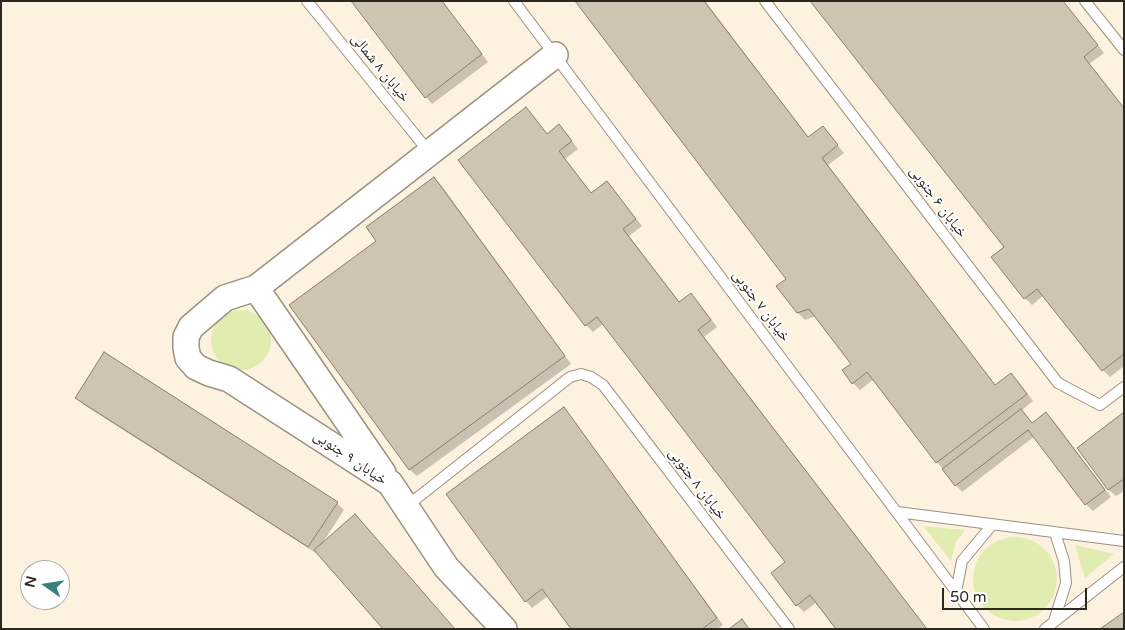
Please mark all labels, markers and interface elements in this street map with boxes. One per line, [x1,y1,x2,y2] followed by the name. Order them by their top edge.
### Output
[347,30,413,106] street label: خیابان ۸ شمالی
[905,163,971,241] street label: خیابان ۶ جنوبی
[728,267,794,345] street label: خیابان ۷ جنوبی
[310,427,390,489] street label: خیابان ۹ جنوبی
[664,445,730,523] street label: خیابان ۸ جنوبی
[20,560,70,610] north arrow
[21,574,40,589] text: N
[945,578,1090,610] scale bar
[950,588,987,606] text: 50 m

